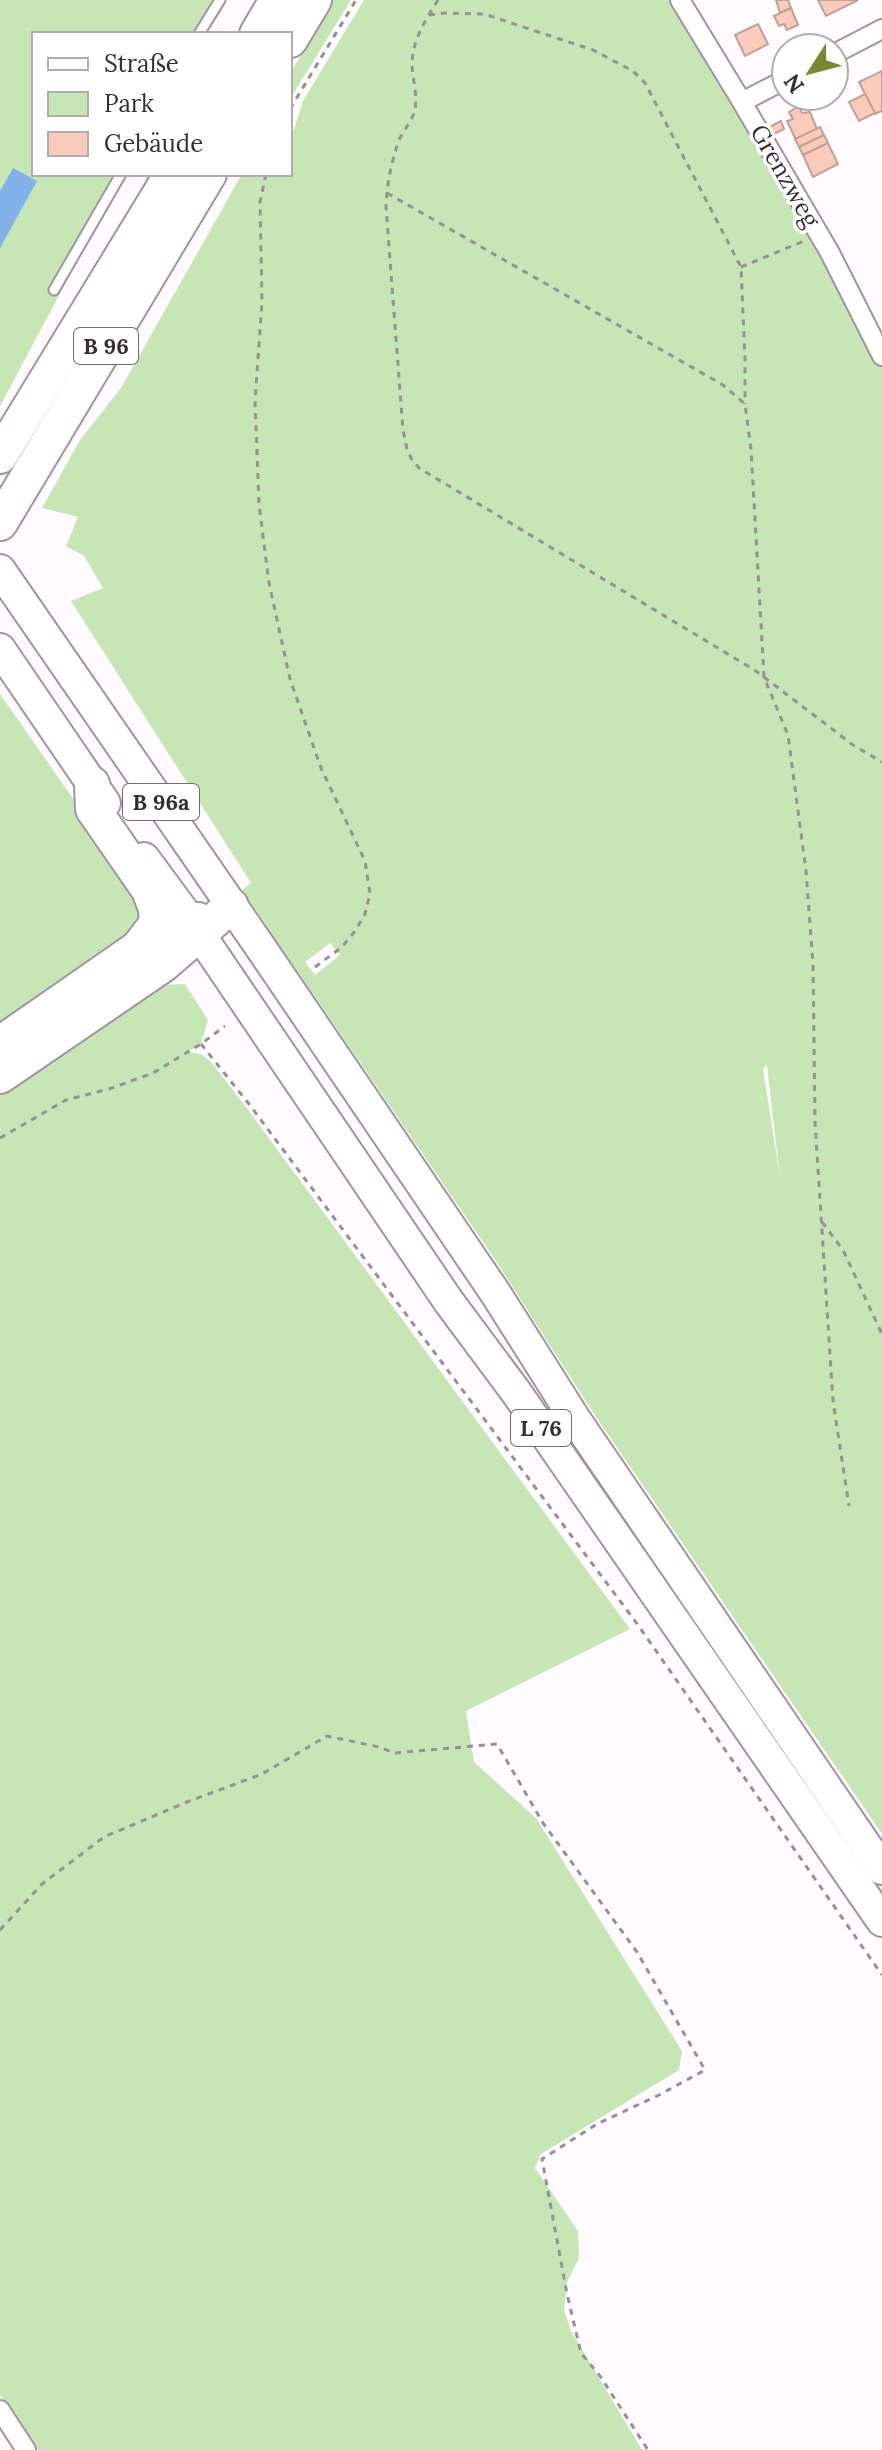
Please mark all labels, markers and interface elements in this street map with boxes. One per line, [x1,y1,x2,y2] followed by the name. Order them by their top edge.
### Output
[32,32,292,176] legend
[770,32,850,112] north arrow
[104,48,179,79] text: Straße
[777,69,810,99] text: N
[104,88,154,119] text: Park
[744,119,828,233] street label: Grenzweg
[104,128,203,159] text: Gebäude
[74,328,138,364] road number: B 96
[123,784,199,820] road number: B 96a
[511,1410,571,1446] road number: L 76

